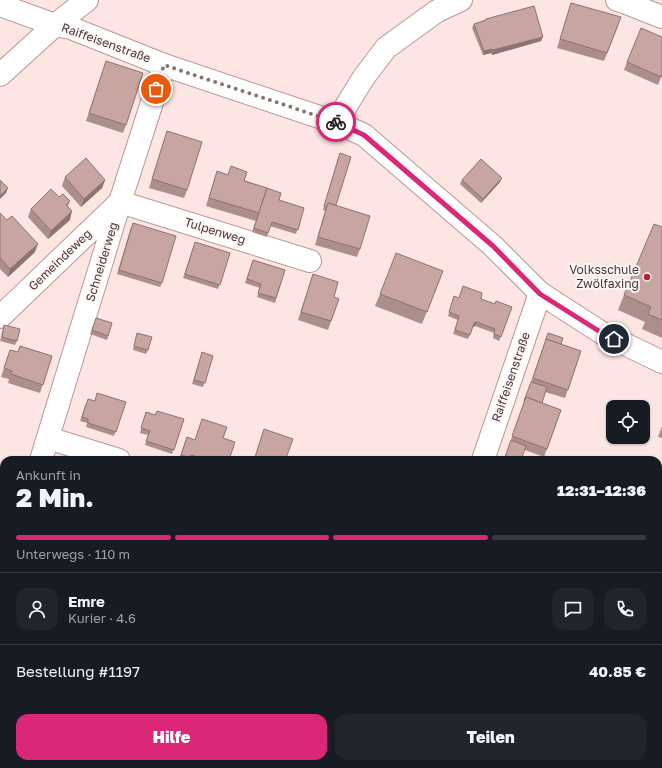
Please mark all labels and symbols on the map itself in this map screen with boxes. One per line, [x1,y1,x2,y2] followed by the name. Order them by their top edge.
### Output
[59,19,153,66] street label: Raiffeisenstraße
[139,72,173,106] pin
[316,102,356,142] courier
[183,214,247,247] street label: Tulpenweg
[82,220,121,303] street label: Schneiderweg
[25,226,94,293] street label: Gemeindeweg
[569,262,639,291] place label: Volksschule Zwölfaxing
[642,272,652,282] marker: Volksschule Zwölfaxing
[597,322,631,356] pin
[488,330,533,424] street label: Raiffeisenstraße

